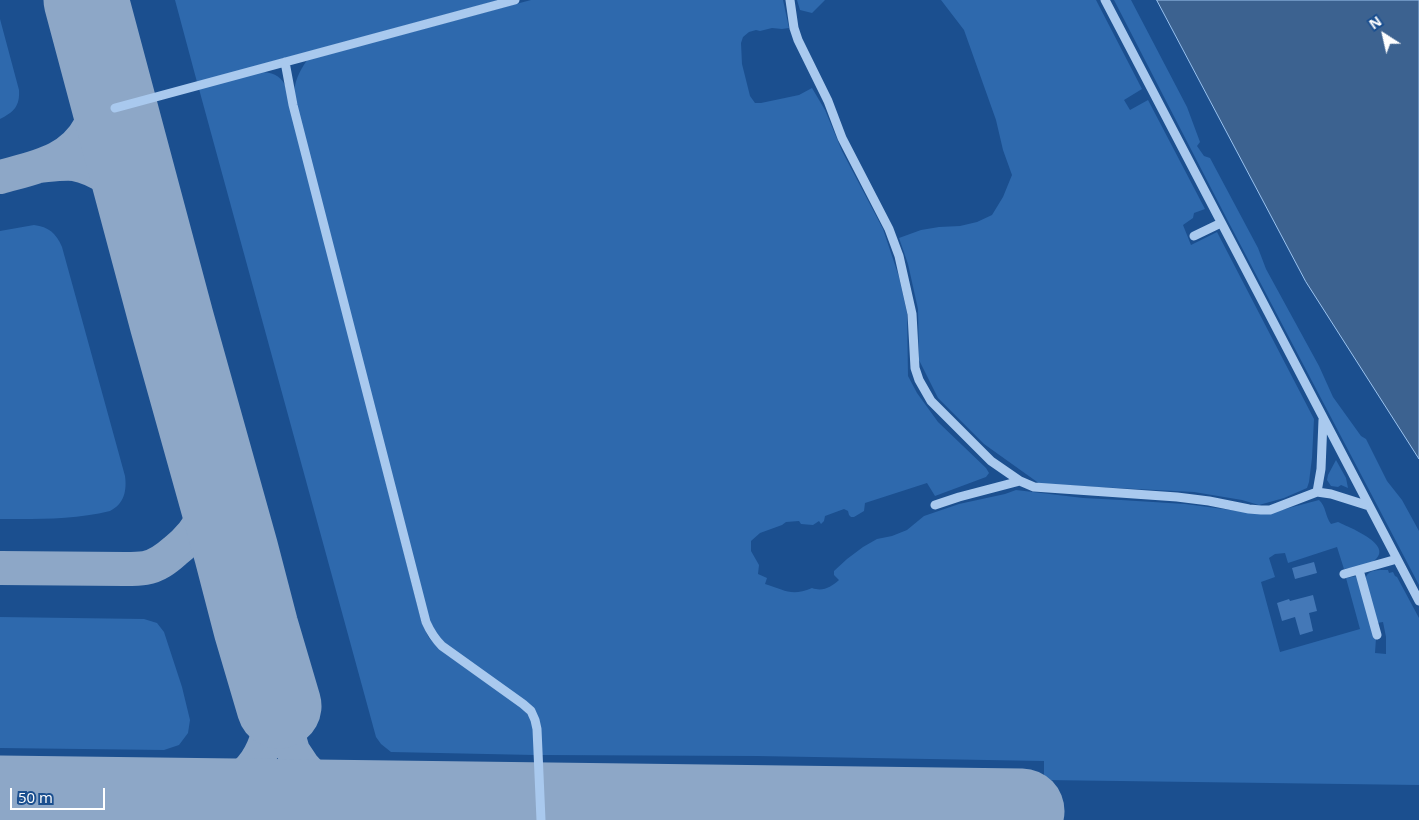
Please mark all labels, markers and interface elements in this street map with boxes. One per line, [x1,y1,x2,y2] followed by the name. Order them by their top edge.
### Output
[1359,10,1409,60] north arrow
[1365,11,1385,33] text: N
[12,778,108,810] scale bar
[18,787,53,807] text: 50 m

